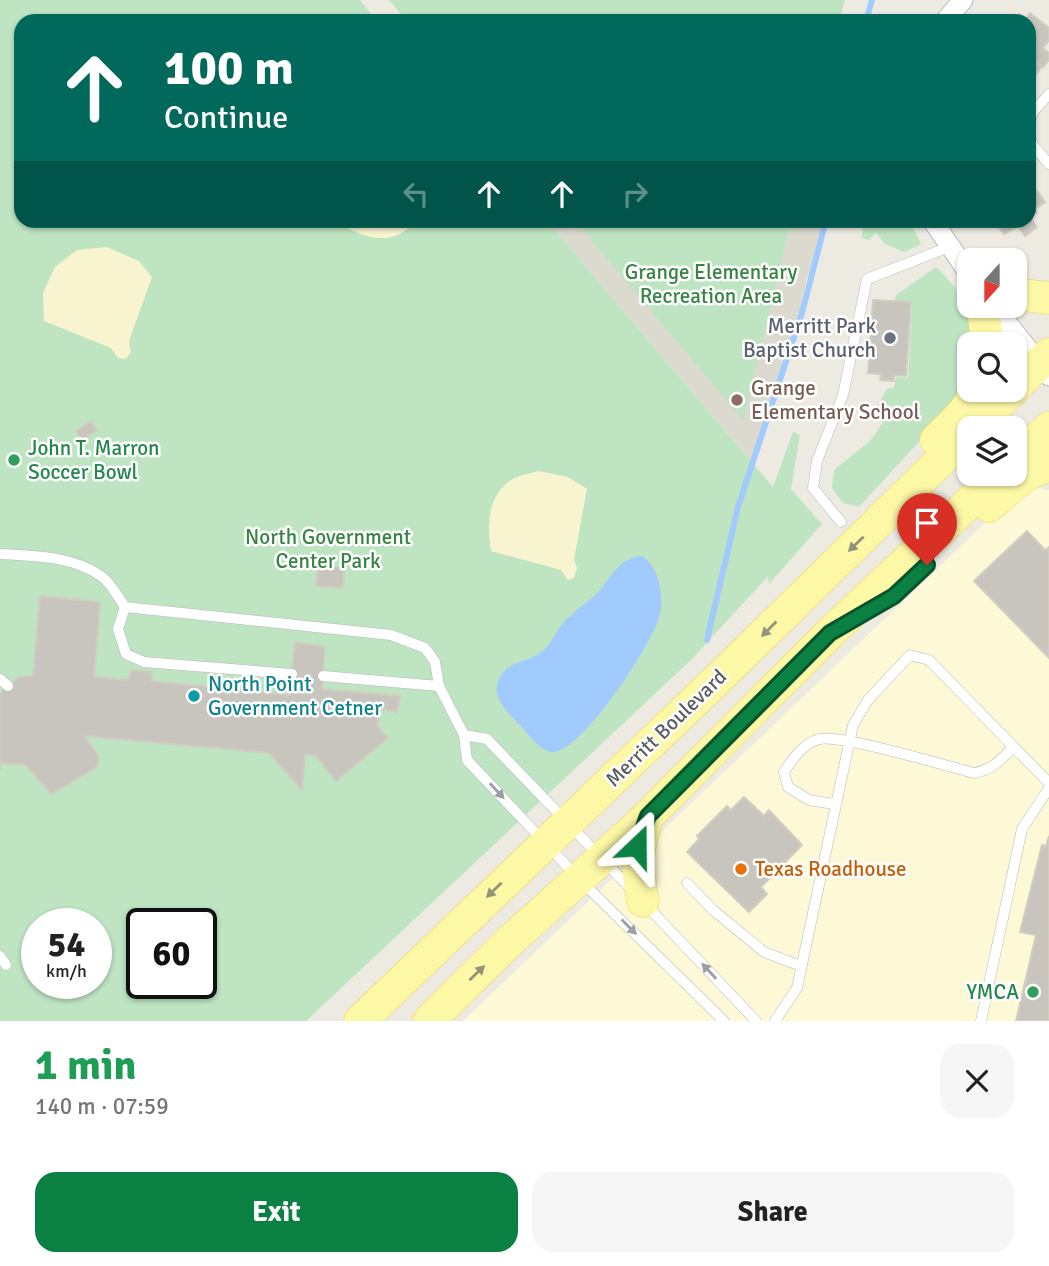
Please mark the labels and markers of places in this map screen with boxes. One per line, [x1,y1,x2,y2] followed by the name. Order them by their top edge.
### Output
[743,313,876,363] place label: Merritt Park Baptist Church
[882,330,898,346] marker: Merritt Park Baptist Church
[751,375,920,425] place label: Grange Elementary School
[729,392,745,408] marker: Grange Elementary School
[28,435,160,485] place label: John T. Marron Soccer Bowl
[6,452,22,468] marker: John T. Marron Soccer Bowl
[897,493,957,565] pin
[208,671,382,721] place label: North Point Government Cetner
[186,688,202,704] marker: North Point Government Cetner
[755,856,907,882] place label: Texas Roadhouse
[733,861,749,877] marker: Texas Roadhouse
[967,979,1019,1005] place label: YMCA
[1025,984,1041,1000] marker: YMCA

